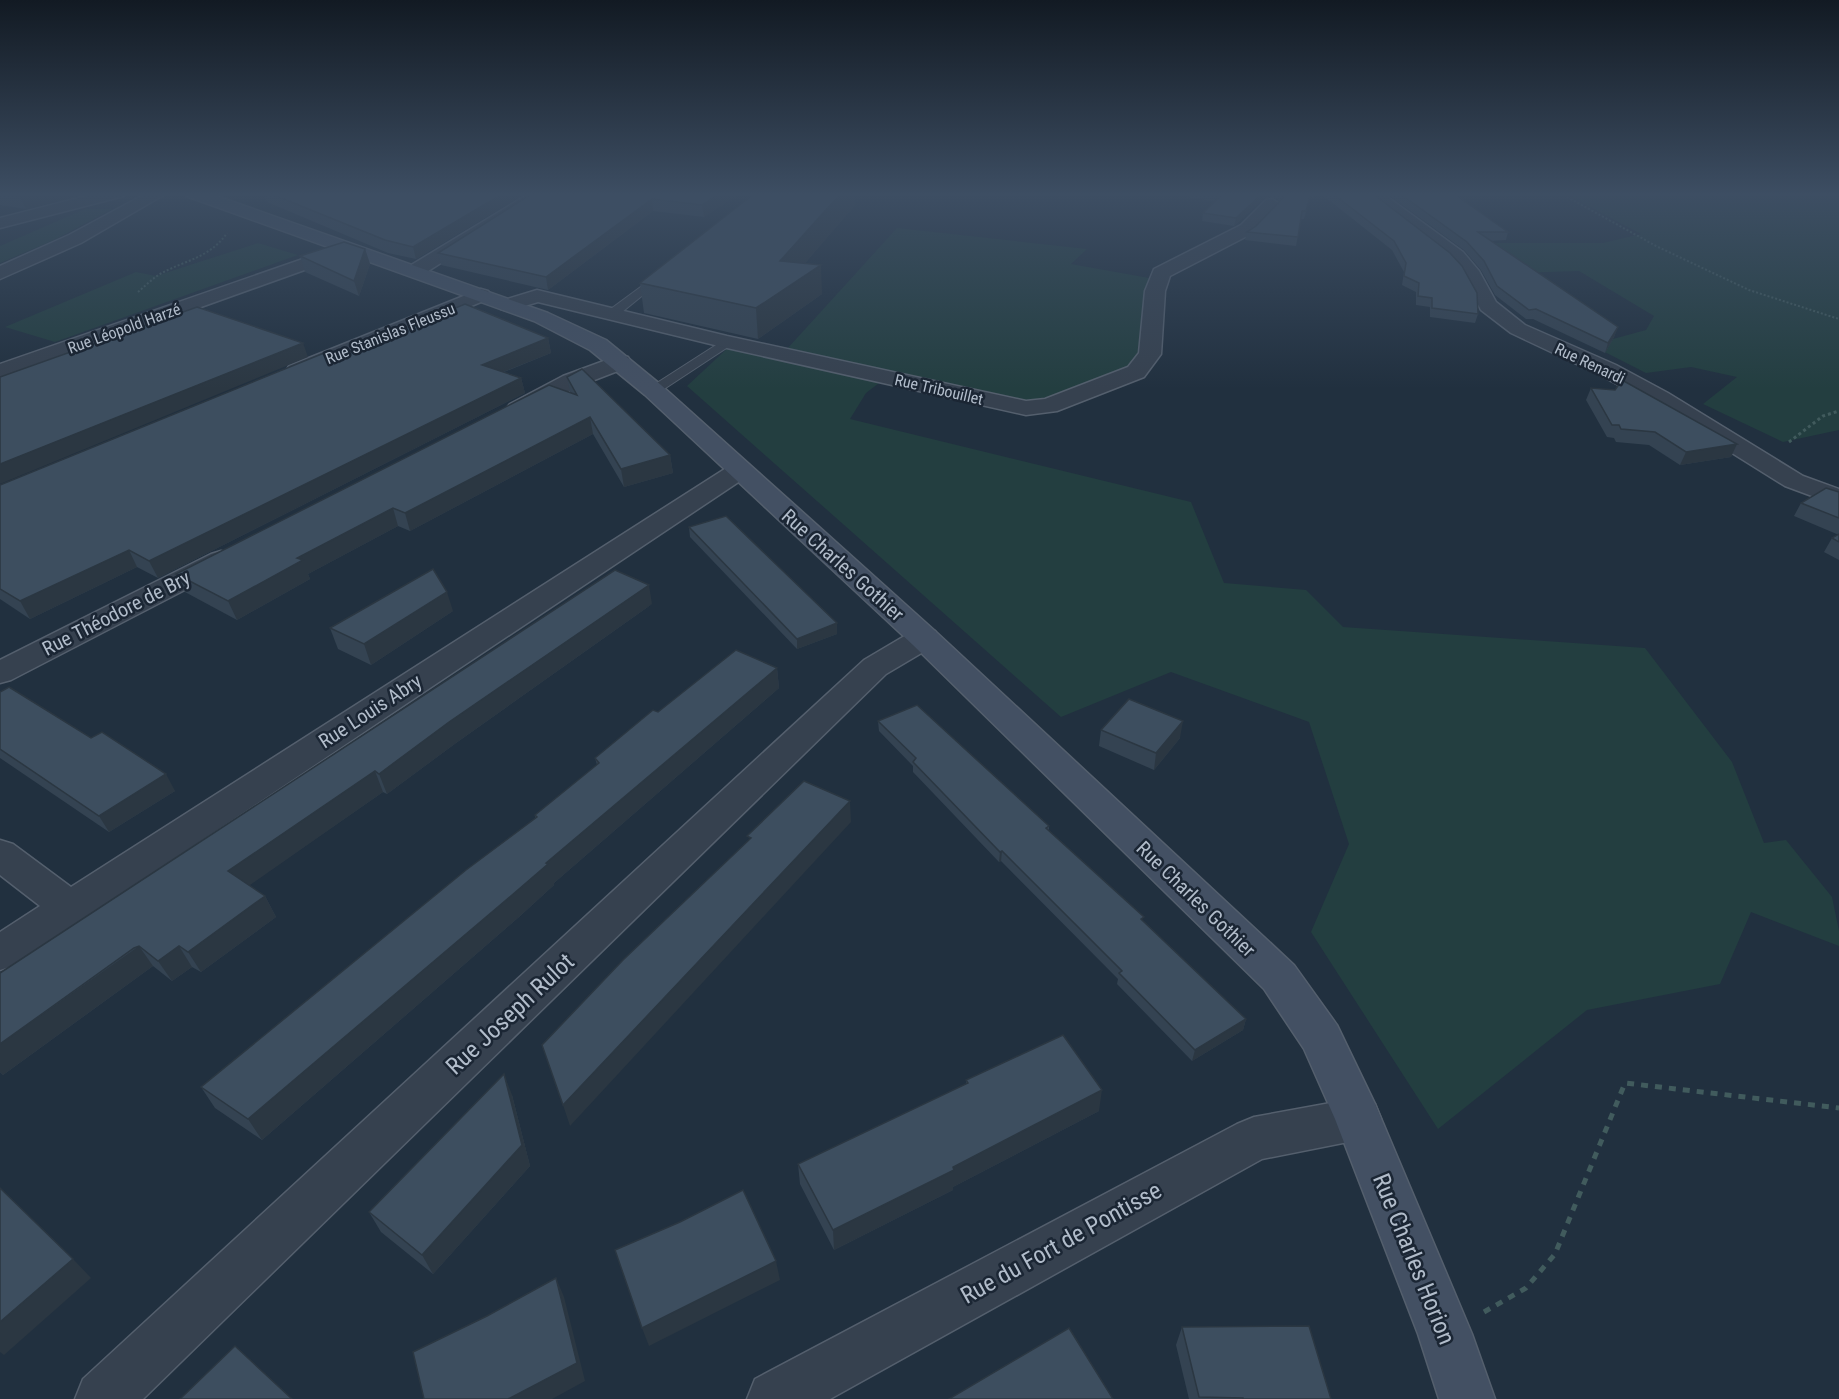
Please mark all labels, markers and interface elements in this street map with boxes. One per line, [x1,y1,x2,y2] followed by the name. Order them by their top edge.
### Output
[65,299,183,358] street label: Rue Léopold Harzé
[323,299,458,368] street label: Rue Stanislas Fleussu
[1552,339,1628,388] street label: Rue Renardi
[893,370,985,409] street label: Rue Tribouillet
[777,504,909,626] street label: Rue Charles Gothier
[38,565,194,661] street label: Rue Théodore de Bry
[314,669,426,753] street label: Rue Louis Abry
[1132,836,1260,962] street label: Rue Charles Gothier
[440,948,580,1080] street label: Rue Joseph Rulot
[1367,1170,1461,1348] street label: Rue Charles Horion
[956,1176,1166,1310] street label: Rue du Fort de Pontisse

